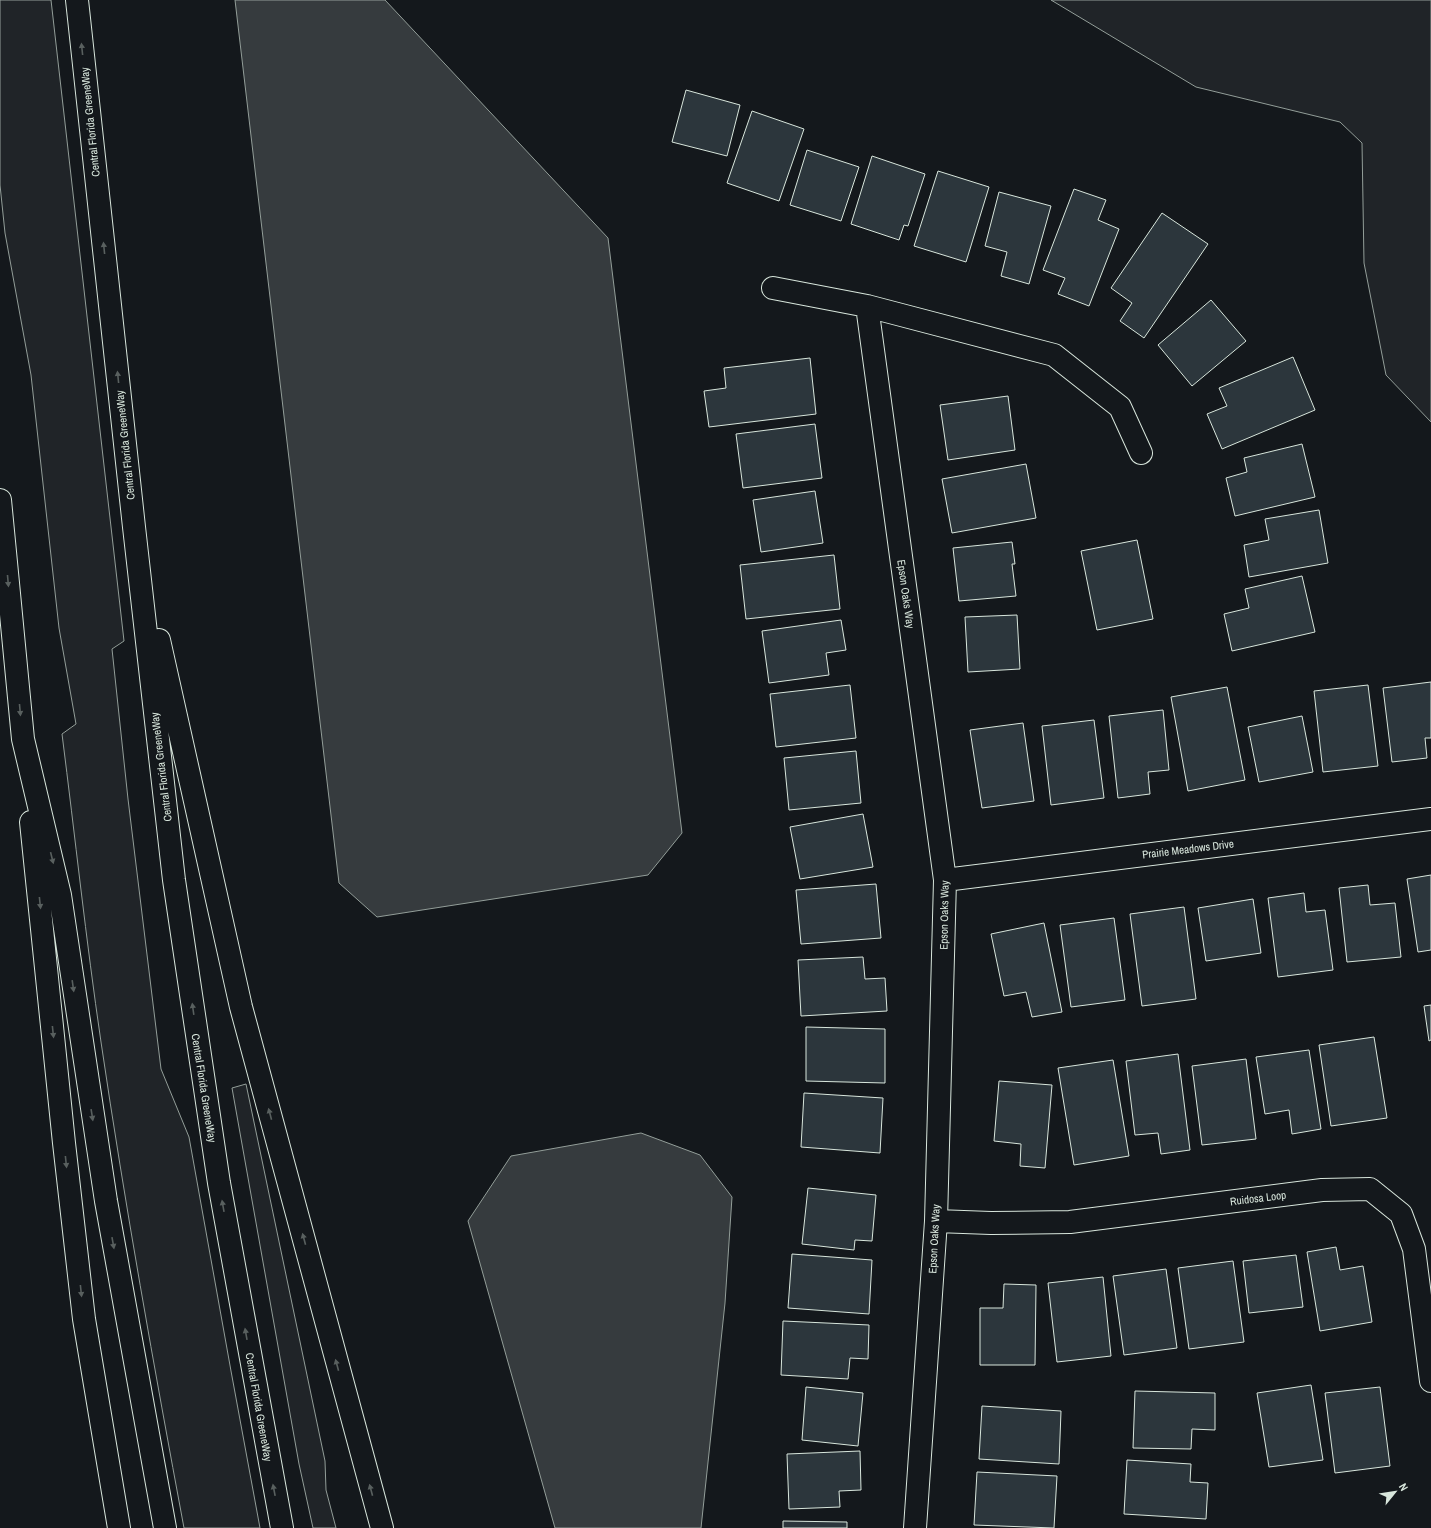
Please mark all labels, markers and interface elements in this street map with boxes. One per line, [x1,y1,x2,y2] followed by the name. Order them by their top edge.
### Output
[79,43,85,55] one-way arrow
[77,66,103,177] street label: Central Florida GreeneWay
[100,242,107,254] one-way arrow
[114,371,121,383] one-way arrow
[112,389,138,500] street label: Central Florida GreeneWay
[894,559,918,630] street label: Epson Oaks Way
[5,575,11,587] one-way arrow
[17,704,23,716] one-way arrow
[147,711,175,822] street label: Central Florida GreeneWay
[1141,836,1235,862] street label: Prairie Meadows Drive
[49,852,55,865] one-way arrow
[936,880,952,950] street label: Epson Oaks Way
[36,897,43,909] one-way arrow
[70,980,76,992] one-way arrow
[190,1003,196,1015] one-way arrow
[49,1026,56,1038] one-way arrow
[188,1033,220,1144] street label: Central Florida GreeneWay
[266,1108,272,1120] one-way arrow
[89,1109,95,1121] one-way arrow
[63,1156,69,1168] one-way arrow
[1229,1188,1287,1208] street label: Ruidosa Loop
[220,1200,226,1212] one-way arrow
[925,1204,943,1274] street label: Epson Oaks Way
[300,1233,306,1246] one-way arrow
[110,1237,116,1249] one-way arrow
[78,1285,84,1297] one-way arrow
[242,1328,248,1340] one-way arrow
[243,1352,276,1463] street label: Central Florida GreeneWay
[334,1359,340,1371] one-way arrow
[1375,1472,1415,1512] north arrow
[1396,1481,1411,1493] text: N
[270,1484,276,1496] one-way arrow
[368,1484,374,1497] one-way arrow

